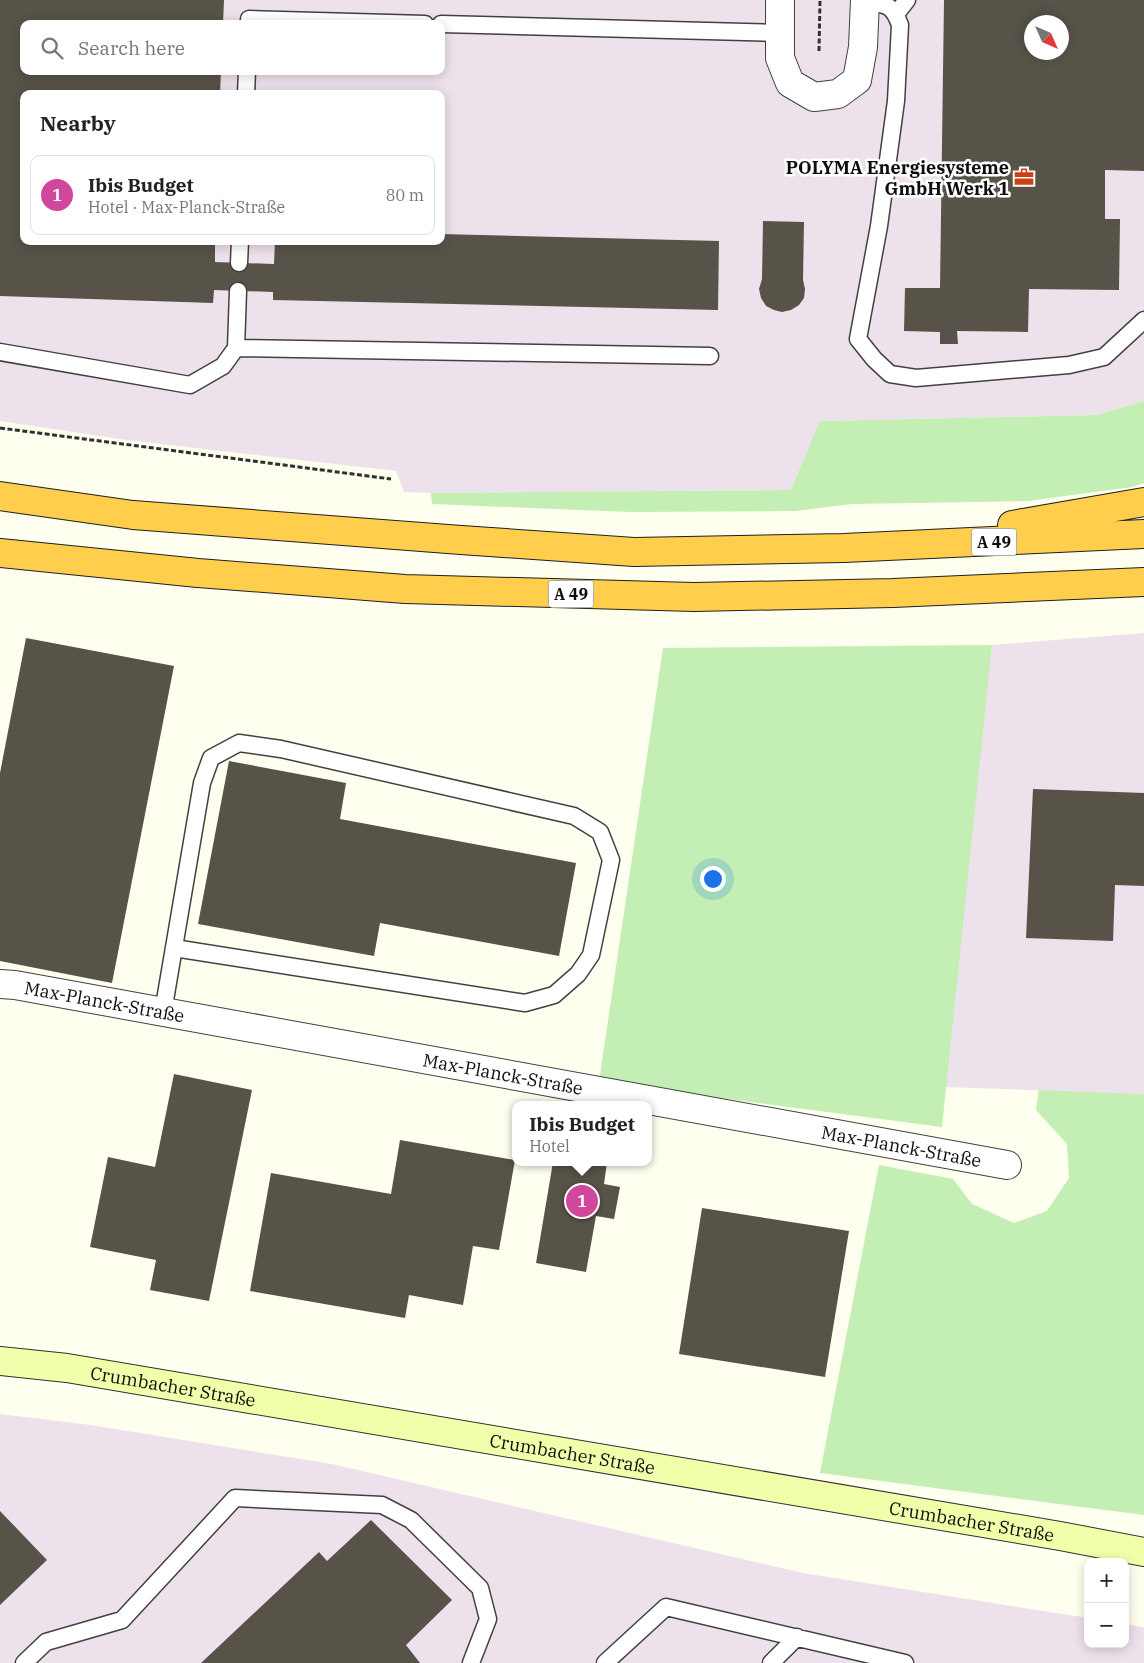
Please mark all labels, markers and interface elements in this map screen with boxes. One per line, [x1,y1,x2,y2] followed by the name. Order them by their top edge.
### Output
[1024,15,1069,60] north arrow
[20,20,445,75] search box
[38,34,66,62] icon: search
[78,36,185,60] text: Search here
[40,109,116,137] text: Nearby
[786,156,1009,200] place label: POLYMA Energiesysteme GmbH Werk 1
[1013,166,1035,188] office icon: POLYMA Energiesysteme GmbH Werk 1
[88,173,194,197] text: Ibis Budget
[52,185,62,205] text: 1
[386,185,424,205] text: 80 m
[88,197,285,217] text: Hotel · Max-Planck-Straße
[972,528,1016,556] road number: A 49
[548,580,594,608] road number: A 49
[700,866,726,892] your location
[23,975,186,1027] street label: Max-Planck-Straße
[421,1048,585,1099] street label: Max-Planck-Straße
[512,1101,652,1166] popup
[529,1112,635,1136] text: Ibis Budget
[820,1120,983,1172] street label: Max-Planck-Straße
[529,1136,570,1156] text: Hotel
[566,1182,598,1220] pin: 1
[89,1361,257,1411] street label: Crumbacher Straße
[488,1428,657,1479] street label: Crumbacher Straße
[887,1496,1056,1546] street label: Crumbacher Straße
[1084,1558,1129,1648] map controls
[1084,1558,1129,1603] button: +
[1084,1603,1129,1648] button: −

